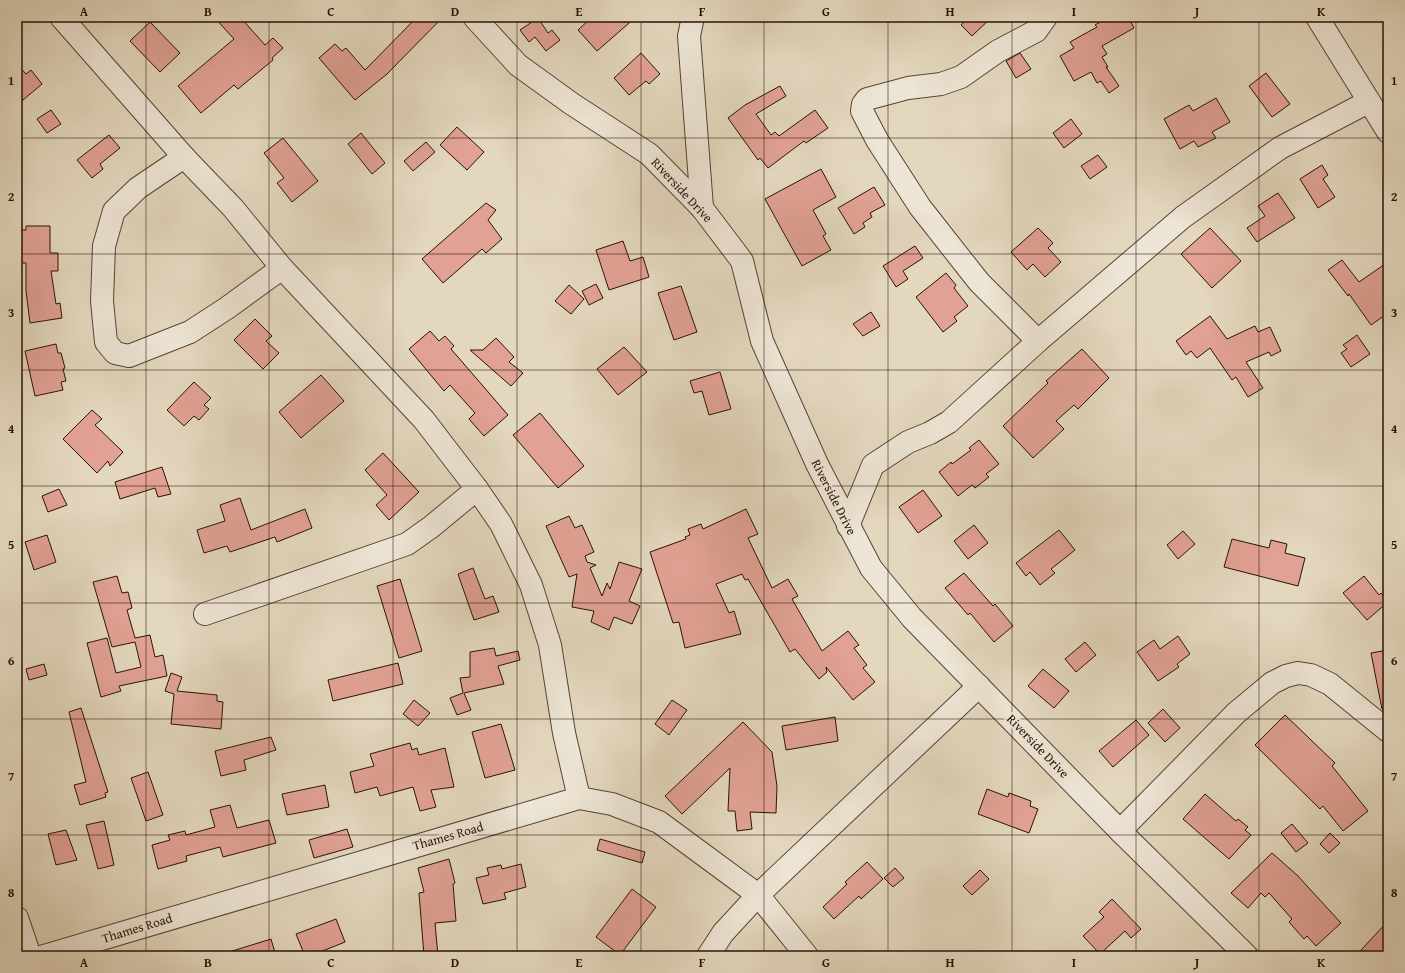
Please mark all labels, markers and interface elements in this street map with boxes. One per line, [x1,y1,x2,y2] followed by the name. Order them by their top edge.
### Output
[80,2,89,21] text: A
[204,2,212,21] text: B
[327,2,335,21] text: C
[451,2,459,21] text: D
[576,2,583,21] text: E
[699,2,706,21] text: F
[822,2,830,21] text: G
[945,2,955,21] text: H
[1072,2,1076,21] text: I
[1193,2,1200,21] text: J
[1317,2,1326,21] text: K
[8,71,14,90] text: 1
[1391,71,1397,90] text: 1
[647,153,717,227] street label: Riverside Drive
[8,187,15,206] text: 2
[1391,187,1398,206] text: 2
[8,303,14,322] text: 3
[1391,303,1397,322] text: 3
[8,419,15,438] text: 4
[1391,419,1398,438] text: 4
[807,456,861,538] street label: Riverside Drive
[8,535,15,554] text: 5
[1391,535,1398,554] text: 5
[8,651,15,670] text: 6
[1391,651,1398,670] text: 6
[1002,710,1074,782] street label: Riverside Drive
[8,767,15,786] text: 7
[1391,767,1398,786] text: 7
[410,817,486,855] street label: Thames Road
[8,883,15,902] text: 8
[1391,883,1398,902] text: 8
[99,908,175,948] street label: Thames Road
[80,953,89,972] text: A
[204,953,212,972] text: B
[327,953,335,972] text: C
[451,953,459,972] text: D
[576,953,583,972] text: E
[699,953,706,972] text: F
[822,953,830,972] text: G
[945,953,955,972] text: H
[1072,953,1076,972] text: I
[1193,953,1200,972] text: J
[1317,953,1326,972] text: K

